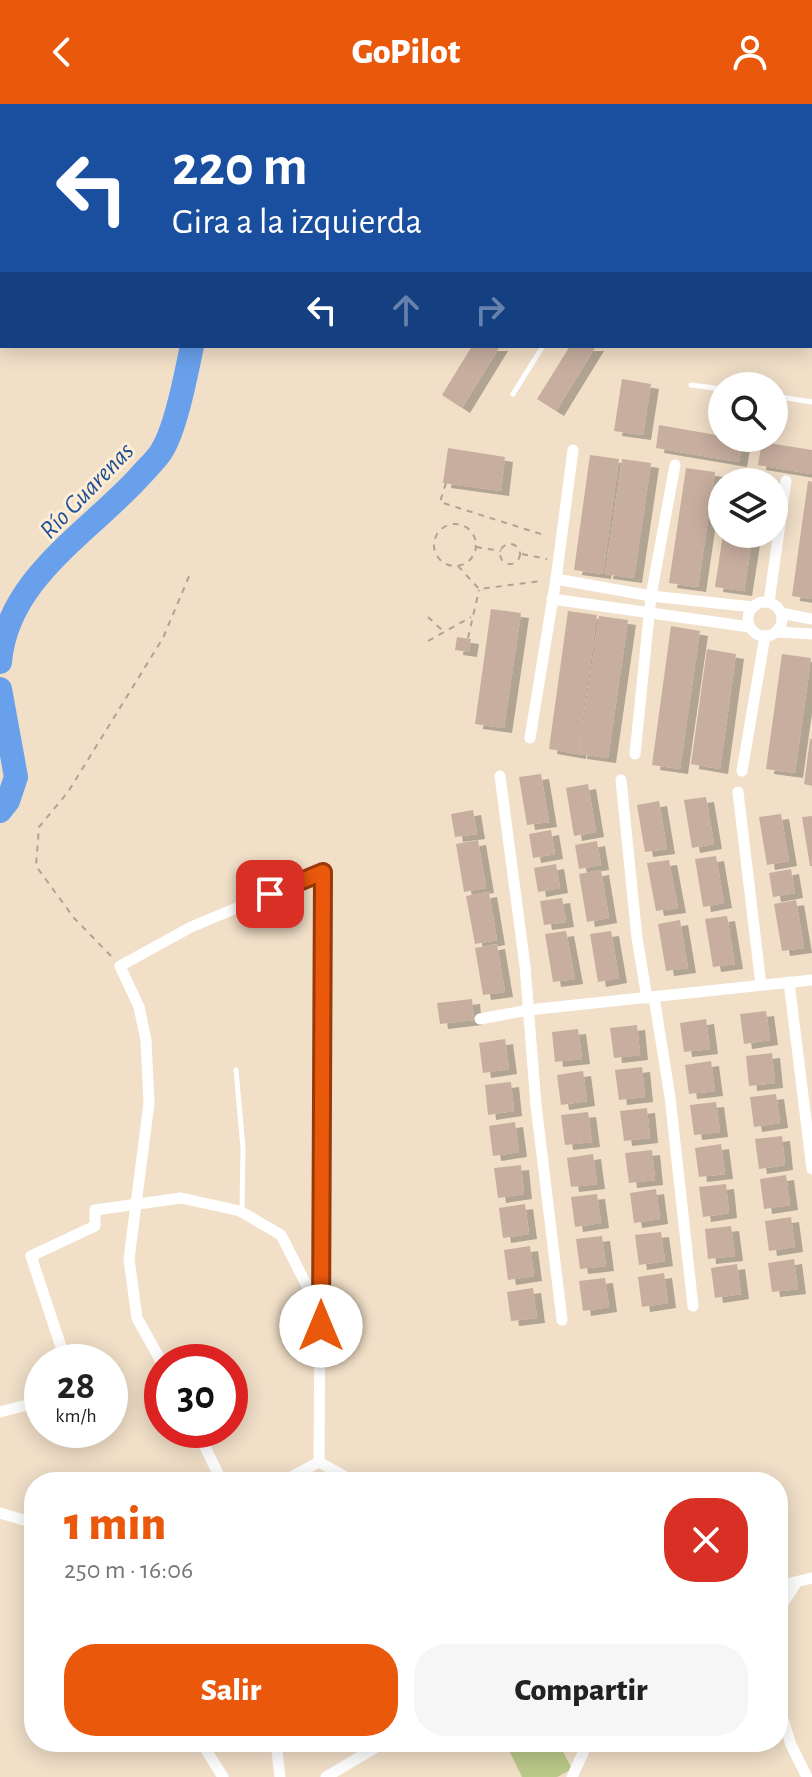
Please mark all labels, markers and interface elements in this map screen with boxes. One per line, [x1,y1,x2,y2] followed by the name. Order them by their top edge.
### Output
[40,30,84,74] icon: back
[728,30,772,74] icon: person
[352,34,460,70] text: GoPilot
[40,136,144,240] icon: left
[172,139,308,195] text: 220 m
[172,204,422,240] text: Gira a la izquierda
[300,288,344,332] icon: left
[384,288,428,332] icon: ahead
[468,288,512,332] icon: right
[708,372,788,548] map controls
[708,372,788,452] button: search
[35,438,138,544] water label: Río Guarenas
[708,468,788,548] button: layers
[236,860,304,928] pin
[248,872,292,916] icon: arrive
[279,1284,363,1368] position arrow
[144,1344,248,1448] speed limit sign: 30
[57,1366,95,1406] text: 28
[55,1406,97,1426] text: km/h
[664,1498,748,1582] button: close
[64,1501,166,1549] text: 1 min
[64,1557,193,1583] text: 250 m · 16:06
[64,1644,398,1736] button: Salir
[414,1644,748,1736] button: Compartir

